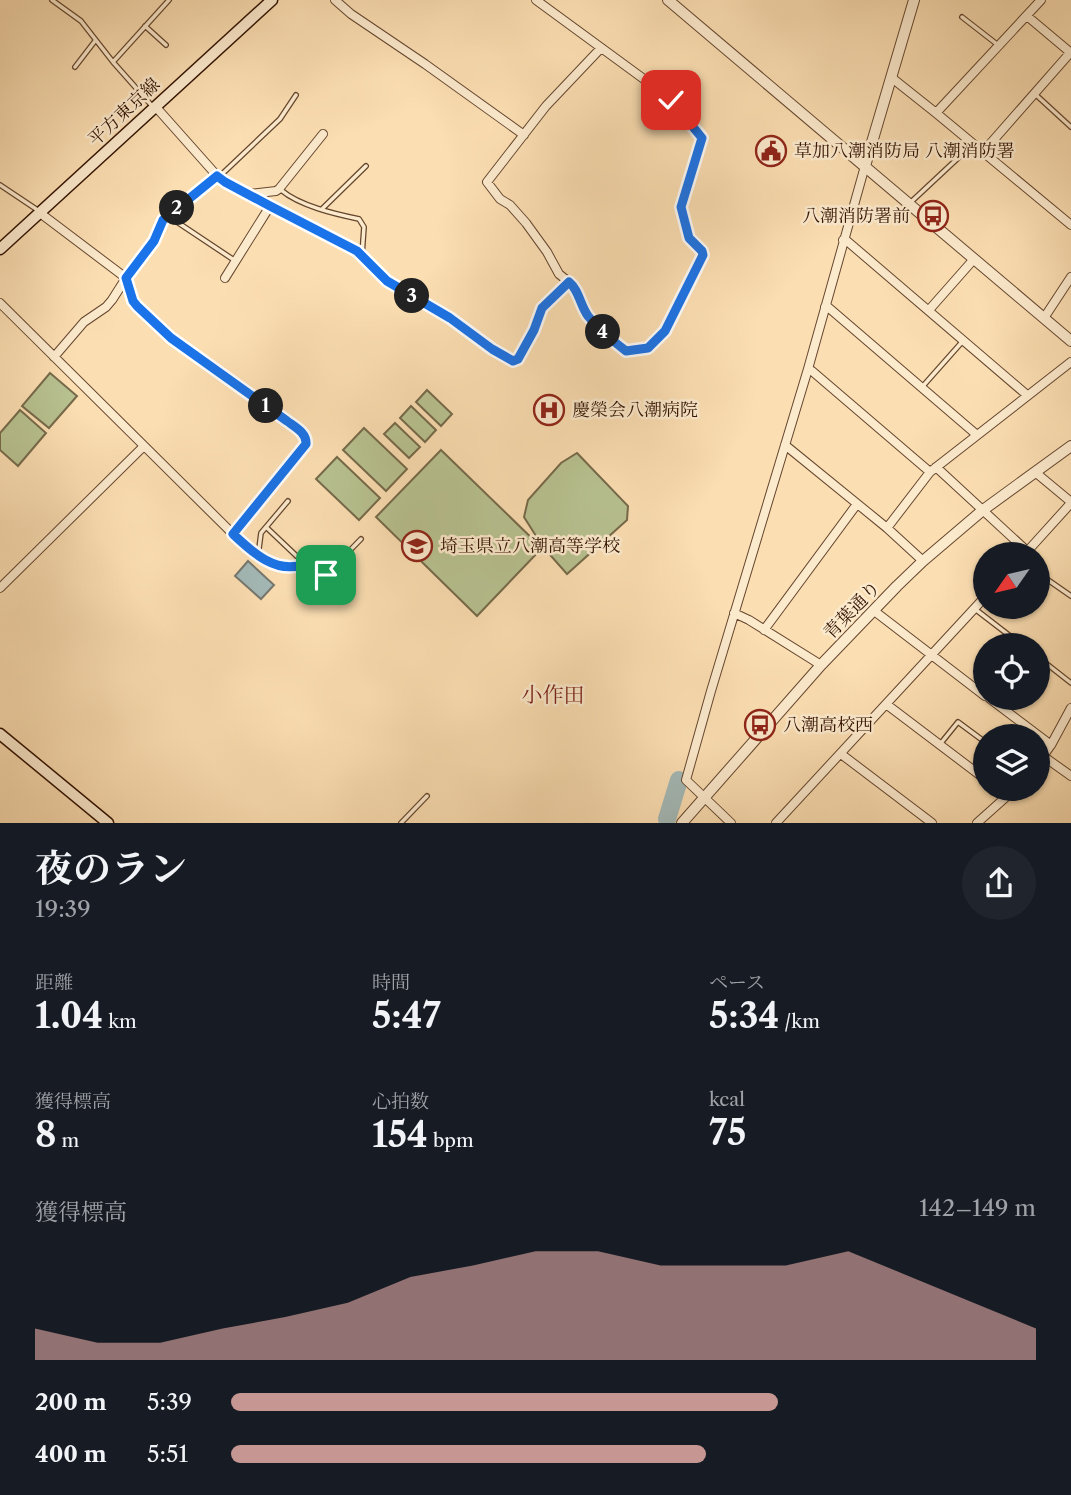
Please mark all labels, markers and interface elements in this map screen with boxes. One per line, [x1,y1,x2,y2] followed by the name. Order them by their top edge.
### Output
[641,70,701,130] pin
[84,73,164,151] street label: 平方東京線
[652,81,690,119] icon: check
[754,134,788,168] public building icon: 草加八潮消防局 八潮消防署
[794,140,1015,162] place label: 草加八潮消防局 八潮消防署
[160,190,194,226] pin: 2
[171,196,182,219] text: 2
[916,199,950,233] bus stop icon: 八潮消防署前
[802,205,910,227] place label: 八潮消防署前
[394,278,430,314] pin: 3
[406,284,417,307] text: 3
[586,314,620,350] pin: 4
[597,320,608,343] text: 4
[248,388,284,424] pin: 1
[532,393,566,427] hospital icon: 慶榮会八潮病院
[261,394,270,417] text: 1
[572,399,698,421] place label: 慶榮会八潮病院
[400,529,434,563] school or university icon: 埼玉県立八潮高等学校
[440,535,620,557] place label: 埼玉県立八潮高等学校
[973,542,1050,620] north arrow
[973,542,1050,801] map controls
[296,545,356,605] pin
[307,556,345,594] icon: arrive
[819,576,885,644] street label: 青葉通り
[973,633,1050,710] button: locate
[522,682,585,707] district label: 小作田
[743,708,777,742] bus stop icon: 八潮高校西
[783,714,873,736] place label: 八潮高校西
[973,724,1050,801] button: layers
[35,845,187,892] text: 夜のラン
[962,846,1036,920] button: share
[35,895,91,923] text: 19:39
[35,971,73,994] text: 距離
[372,971,410,994] text: 時間
[709,971,765,994] text: ペース
[35,994,103,1037] text: 1.04
[372,994,441,1037] text: 5:47
[709,994,779,1037] text: 5:34
[103,1010,137,1033] text: km
[779,1010,820,1033] text: /km
[709,1088,745,1111] text: kcal
[35,1090,111,1113] text: 獲得標高
[372,1090,429,1113] text: 心拍数
[709,1111,746,1154] text: 75
[35,1113,57,1156] text: 8
[372,1113,428,1156] text: 154
[57,1129,79,1152] text: m
[428,1129,474,1152] text: bpm
[919,1194,1036,1222] text: 142–149 m
[35,1198,127,1226] text: 獲得標高
[35,1388,107,1416] text: 200 m
[147,1388,192,1416] text: 5:39
[35,1440,107,1468] text: 400 m
[147,1440,188,1468] text: 5:51

